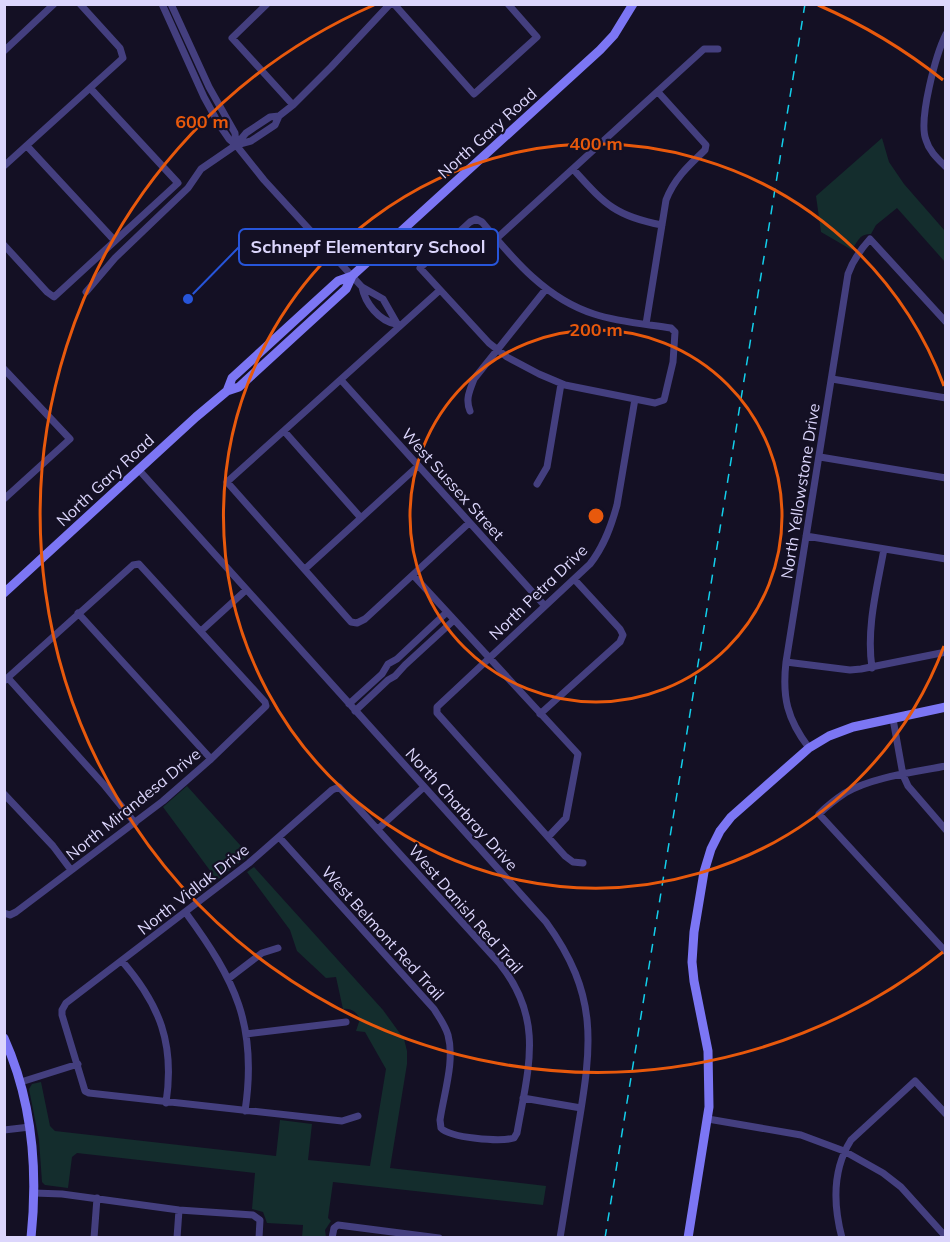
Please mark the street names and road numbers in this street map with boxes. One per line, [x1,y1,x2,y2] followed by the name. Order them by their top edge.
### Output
[434,83,540,183] street label: North Gary Road
[776,402,824,580] street label: North Yellowstone Drive
[397,424,509,544] street label: West Sussex Street
[52,430,158,530] street label: North Gary Road
[485,540,591,644] street label: North Petra Drive
[402,743,522,875] street label: North Charbray Drive
[62,744,204,864] street label: North Mirandesa Drive
[133,839,253,939] street label: North Vidlak Drive
[405,840,527,978] street label: West Danish Red Trail
[317,862,449,1004] street label: West Belmont Red Trail

